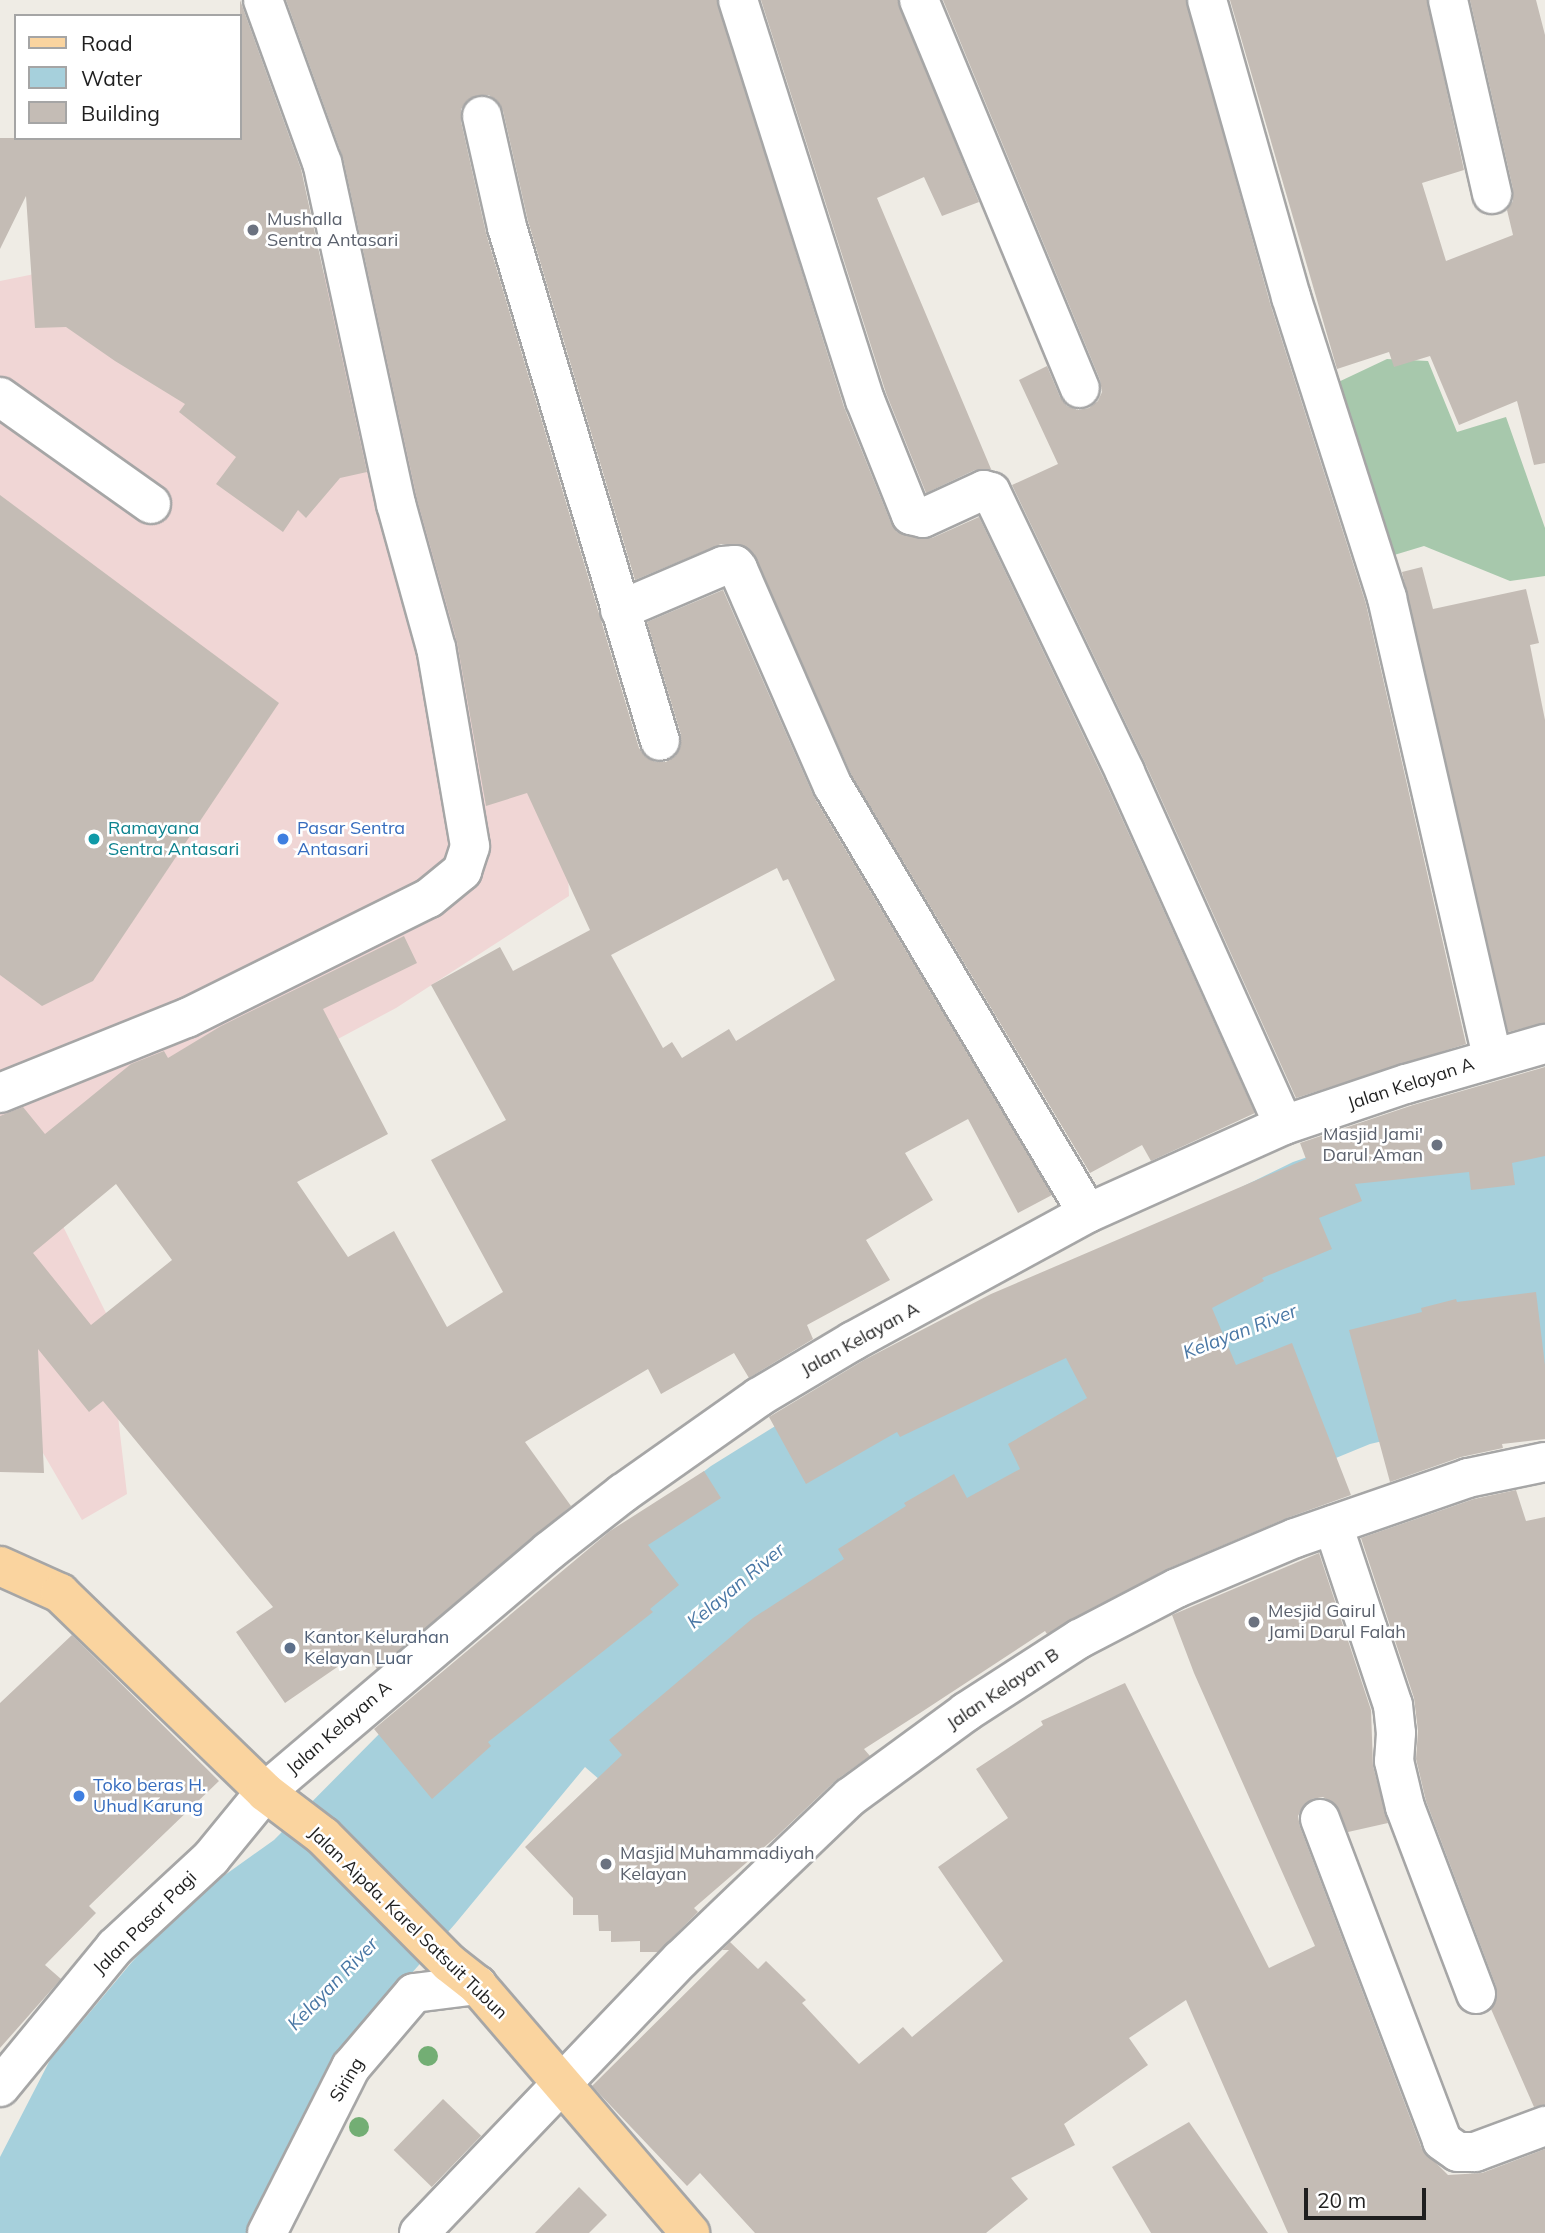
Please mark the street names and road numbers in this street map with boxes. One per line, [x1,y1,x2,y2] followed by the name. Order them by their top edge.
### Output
[1345,1053,1477,1115] street label: Jalan Kelayan A
[797,1298,923,1380] street label: Jalan Kelayan A
[943,1644,1063,1734] street label: Jalan Kelayan B
[282,1677,396,1779] street label: Jalan Kelayan A
[304,1822,512,2024] street label: Jalan Aipda. Karel Satsuit Tubun
[89,1867,201,1979] street label: Jalan Pasar Pagi
[325,2054,369,2106] street label: Siring

